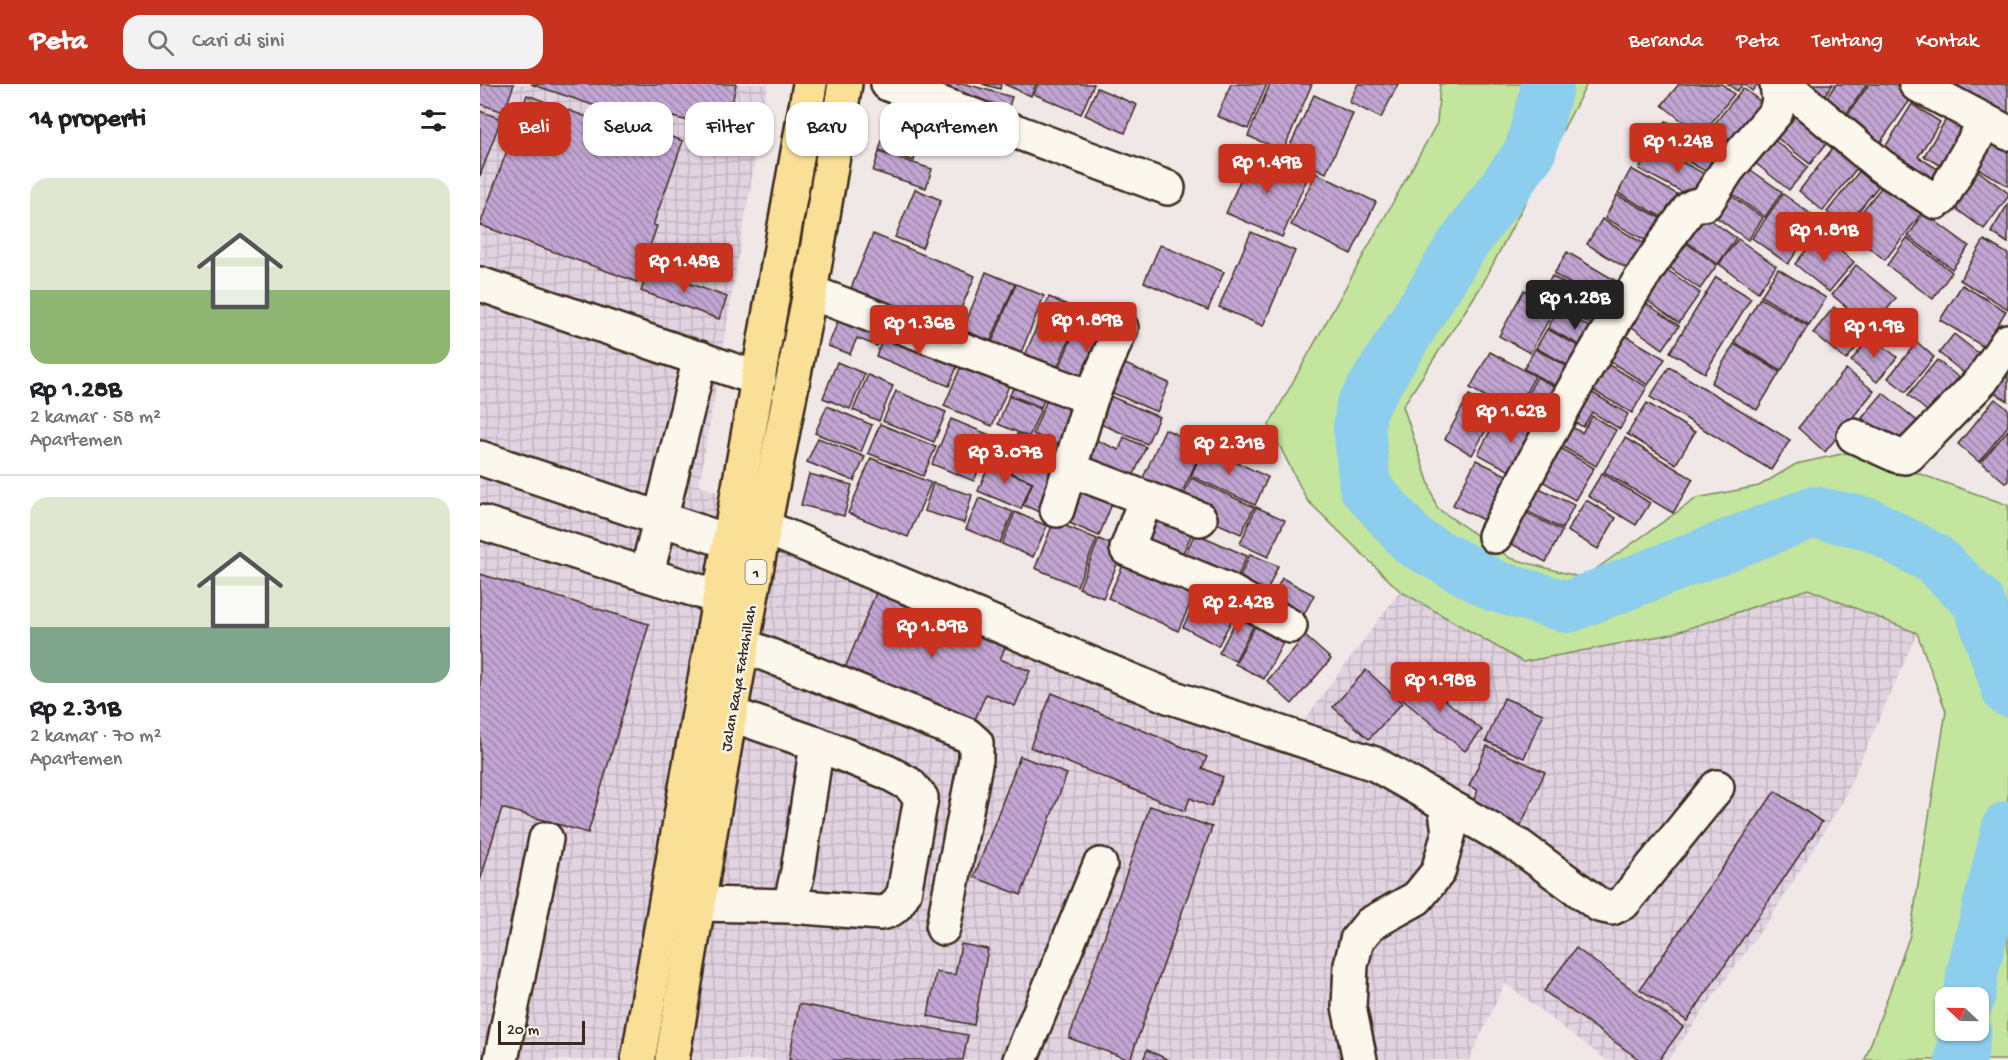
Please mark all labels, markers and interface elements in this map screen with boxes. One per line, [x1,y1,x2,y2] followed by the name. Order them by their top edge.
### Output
[123,15,543,69] search box
[30,26,87,59] text: Peta
[144,26,177,59] icon: search
[192,29,285,55] text: Cari di sini
[1629,30,1703,55] text: Beranda
[1736,30,1779,55] text: Peta
[1812,30,1883,55] text: Tentang
[1916,30,1978,55] text: Kontak
[498,102,571,156] chip: Beli
[583,102,673,156] chip: Sewa
[685,102,774,156] chip: Filter
[786,102,868,156] chip: Baru
[880,102,1019,156] chip: Apartemen
[417,104,450,137] icon: filters
[30,105,146,136] text: 14 properti
[1616,123,1740,174] pin: Rp 1.24B
[1644,131,1712,154] text: Rp 1.24B
[1205,144,1329,195] pin: Rp 1.49B
[1232,152,1302,175] text: Rp 1.49B
[1762,212,1886,263] pin: Rp 1.81B
[186,217,294,325] icon: home
[1790,220,1858,243] text: Rp 1.81B
[622,243,746,294] pin: Rp 1.48B
[649,251,719,274] text: Rp 1.48B
[1513,280,1637,331] pin: Rp 1.28B
[1540,288,1610,311] text: Rp 1.28B
[1025,302,1149,353] pin: Rp 1.89B
[857,305,981,356] pin: Rp 1.36B
[1819,308,1929,359] pin: Rp 1.9B
[1052,310,1122,333] text: Rp 1.89B
[884,313,954,336] text: Rp 1.36B
[1844,316,1904,339] text: Rp 1.9B
[30,376,122,407] text: Rp 1.28B
[1449,393,1573,444] pin: Rp 1.62B
[1476,401,1546,424] text: Rp 1.62B
[30,407,161,430] text: 2 kamar · 58 m²
[1167,425,1291,476] pin: Rp 2.31B
[30,430,122,453] text: Apartemen
[1194,433,1264,456] text: Rp 2.31B
[943,434,1067,485] pin: Rp 3.07B
[968,442,1042,465] text: Rp 3.07B
[186,536,294,644] icon: home
[746,560,766,584] road number: 1
[1176,584,1300,635] pin: Rp 2.42B
[1203,592,1273,615] text: Rp 2.42B
[718,604,763,753] street label: Jalan Raya Fatahillah
[870,608,994,659] pin: Rp 1.89B
[897,616,967,639] text: Rp 1.89B
[1378,662,1502,713] pin: Rp 1.98B
[1405,670,1475,693] text: Rp 1.98B
[30,695,121,726] text: Rp 2.31B
[30,726,161,749] text: 2 kamar · 70 m²
[30,749,122,772] text: Apartemen
[1935,987,1989,1041] north arrow
[1935,987,1989,1041] map controls
[498,1018,585,1046] scale bar
[507,1022,539,1041] text: 20 m

